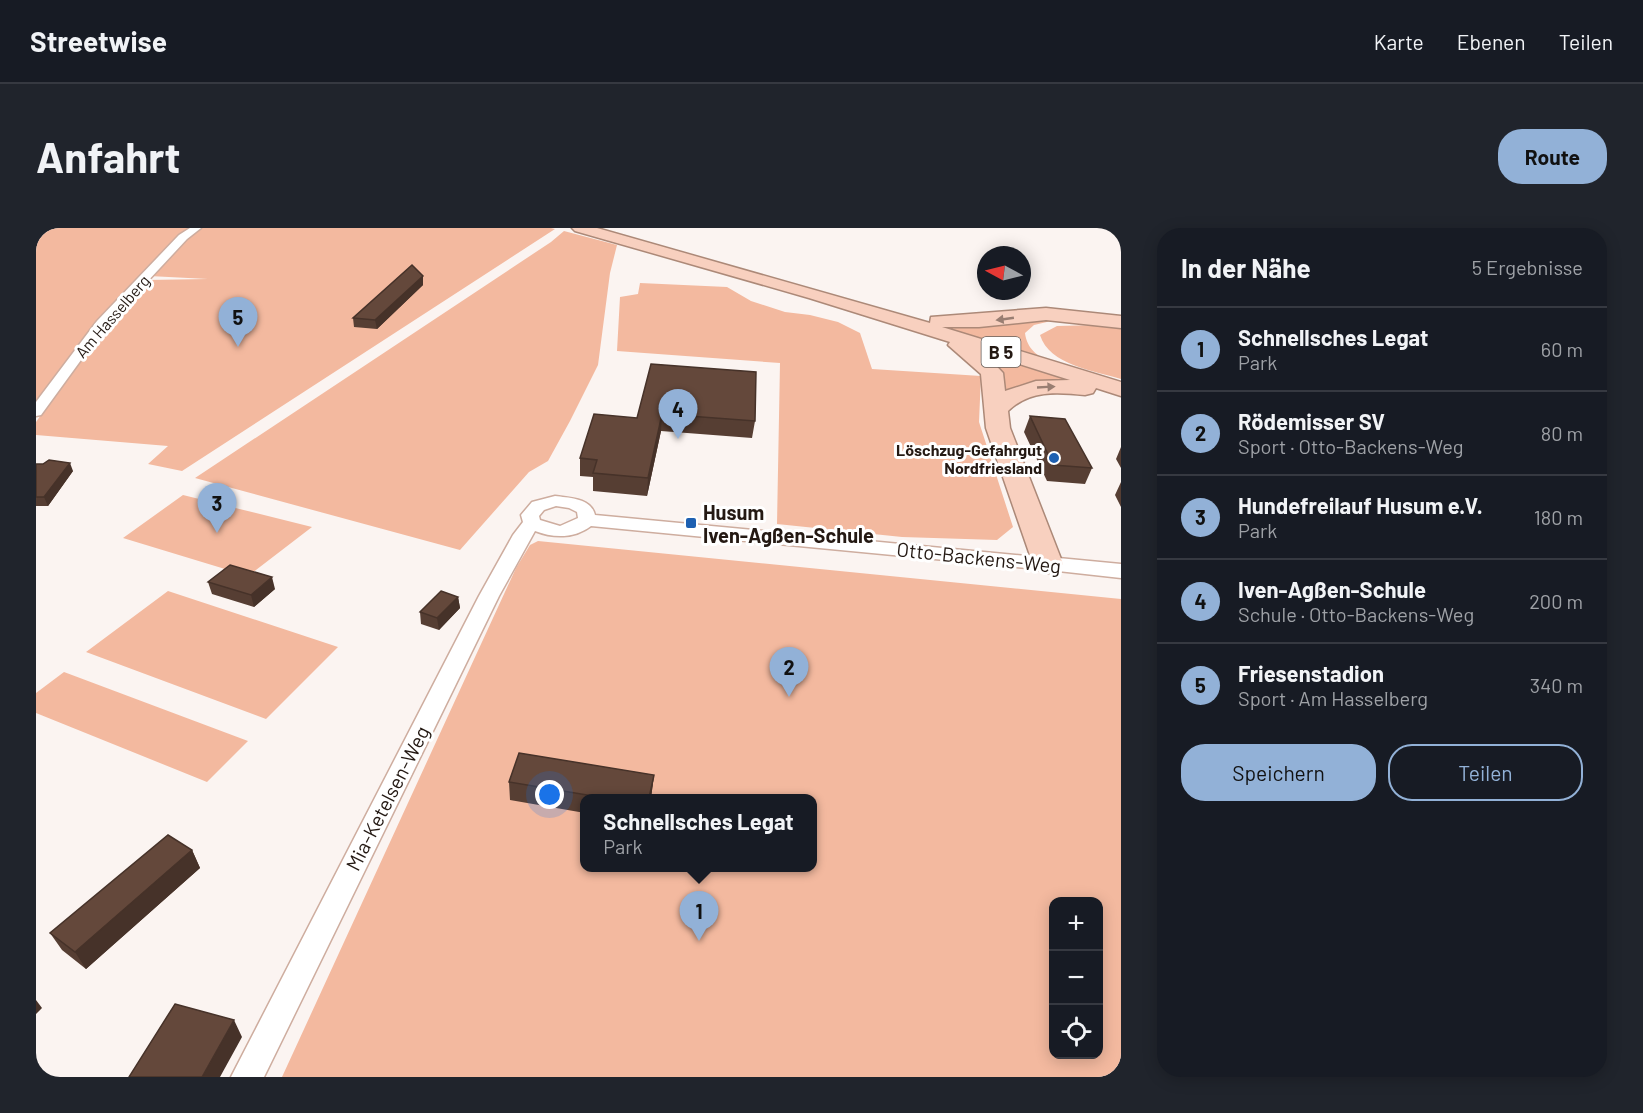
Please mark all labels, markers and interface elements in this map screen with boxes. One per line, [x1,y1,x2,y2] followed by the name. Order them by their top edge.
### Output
[30,24,167,58] text: Streetwise
[1374,29,1424,54] text: Karte
[1457,29,1526,54] text: Ebenen
[1559,29,1613,54] text: Teilen
[1498,129,1607,184] button: Route
[36,131,181,181] text: Anfahrt
[977,246,1031,300] north arrow
[1181,252,1311,283] text: In der Nähe
[1472,255,1583,279] text: 5 Ergebnisse
[71,271,153,361] street label: Am Hasselberg
[218,298,258,347] pin: 5
[995,314,1014,324] one-way arrow
[1238,324,1428,350] text: Schnellsches Legat
[982,337,1020,367] road number: B 5
[1197,337,1204,361] text: 1
[1541,337,1583,361] text: 60 m
[1238,350,1277,374] text: Park
[1037,383,1056,392] one-way arrow
[658,390,698,439] pin: 4
[1238,408,1385,434] text: Rödemisser SV
[1195,421,1206,445] text: 2
[1541,421,1583,445] text: 80 m
[1238,434,1464,458] text: Sport · Otto-Backens-Weg
[896,440,1042,477] place label: Löschzug-Gefahrgut Nordfriesland
[1047,451,1061,465] marker: Löschzug-Gefahrgut Nordfriesland
[198,484,237,533] pin: 3
[1238,492,1483,518] text: Hundefreilauf Husum e.V.
[703,500,874,547] place label: Husum Iven-Agßen-Schule
[1195,505,1206,529] text: 3
[1534,505,1583,529] text: 180 m
[684,516,698,530] marker: Husum Iven-Agßen-Schule
[1238,518,1277,542] text: Park
[896,536,1062,578] street label: Otto-Backens-Weg
[1238,576,1426,602] text: Iven-Agßen-Schule
[1194,589,1207,613] text: 4
[1529,589,1583,613] text: 200 m
[1238,602,1474,626] text: Schule · Otto-Backens-Weg
[770,648,808,697] pin: 2
[1238,660,1384,686] text: Friesenstadion
[1195,673,1206,697] text: 5
[1530,673,1583,697] text: 340 m
[1238,686,1428,710] text: Sport · Am Hasselberg
[340,722,434,874] street label: Mia-Ketelsen-Weg
[1181,744,1376,801] button: Speichern
[1388,744,1583,801] button: Teilen
[535,780,564,809] your location
[580,794,817,872] popup
[603,808,794,834] text: Schnellsches Legat
[603,834,643,858] text: Park
[680,892,718,941] pin: 1
[1049,897,1103,1059] map controls
[1049,897,1103,951] button: +
[1049,951,1103,1005] button: −
[1049,1005,1103,1059] button: locate

